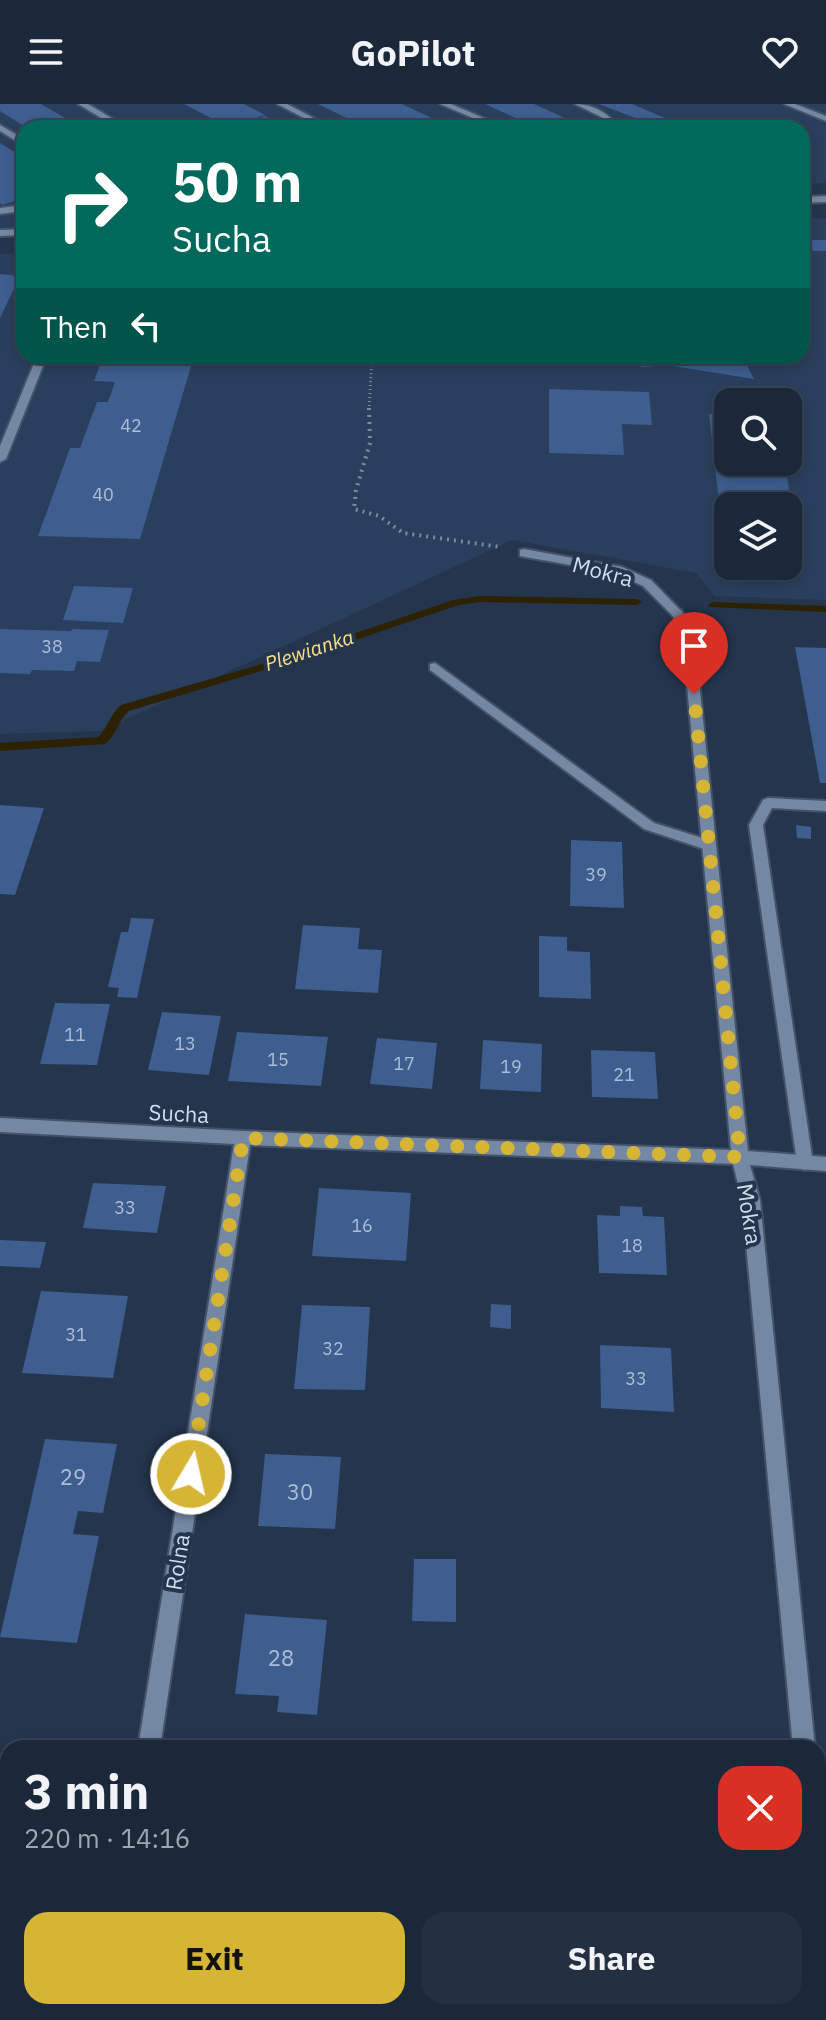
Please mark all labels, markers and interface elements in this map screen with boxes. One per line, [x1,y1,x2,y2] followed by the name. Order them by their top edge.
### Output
[351,29,475,76] text: GoPilot
[24,30,68,74] icon: menu
[758,30,802,74] icon: heart
[172,145,302,217] text: 50 m
[40,152,144,256] icon: right
[172,215,271,262] text: Sucha
[124,304,168,348] icon: left
[40,307,108,346] text: Then
[714,388,802,580] map controls
[714,388,802,476] button: search
[120,414,142,437] house number: 42
[92,483,114,506] house number: 40
[714,492,802,580] button: layers
[570,549,637,593] street label: Mokra
[660,612,728,694] pin
[261,623,357,677] water label: Plewianka
[672,624,716,668] icon: arrive
[41,635,63,658] house number: 38
[585,863,607,886] house number: 39
[64,1023,86,1046] house number: 11
[174,1032,196,1055] house number: 13
[267,1048,289,1071] house number: 15
[393,1052,415,1075] house number: 17
[500,1055,522,1078] house number: 19
[613,1063,635,1086] house number: 21
[148,1097,210,1129] street label: Sucha
[731,1181,769,1247] street label: Mokra
[114,1196,136,1219] house number: 33
[351,1214,373,1237] house number: 16
[621,1234,643,1257] house number: 18
[65,1323,87,1346] house number: 31
[322,1337,344,1360] house number: 32
[625,1367,647,1390] house number: 33
[149,1432,233,1516] position arrow
[60,1462,86,1491] house number: 29
[287,1477,313,1506] house number: 30
[158,1532,196,1592] street label: Rolna
[268,1643,294,1672] house number: 28
[24,1760,149,1822] text: 3 min
[718,1766,802,1850] button: close
[24,1821,190,1855] text: 220 m · 14:16
[24,1912,405,2004] button: Exit
[421,1912,802,2004] button: Share

